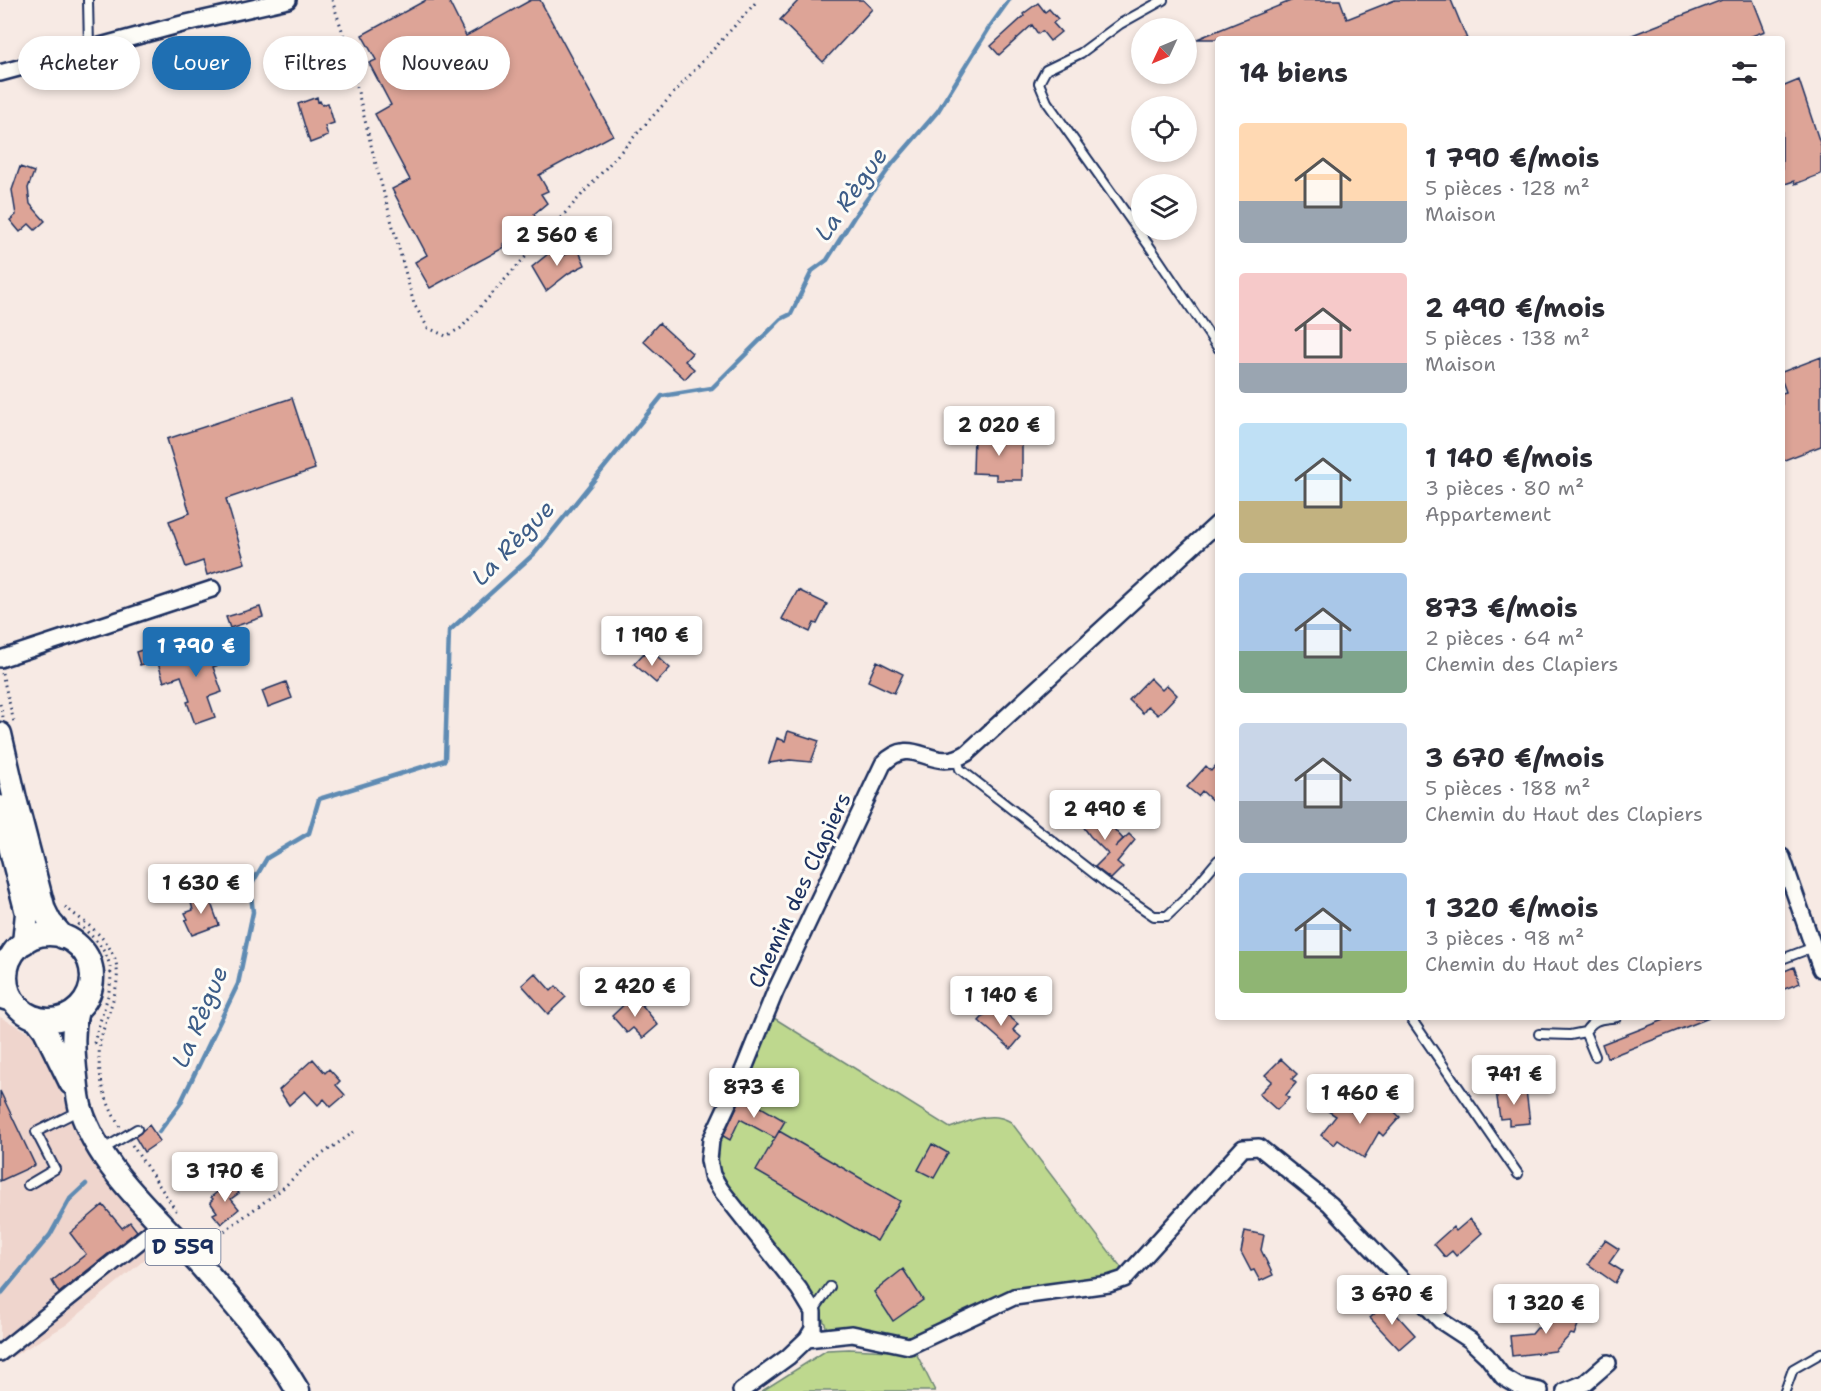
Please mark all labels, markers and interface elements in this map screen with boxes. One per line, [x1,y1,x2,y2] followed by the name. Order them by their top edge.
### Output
[1131,18,1197,84] north arrow
[1131,18,1197,240] map controls
[18,36,140,90] chip: Acheter
[152,36,251,90] chip: Louer
[263,36,368,90] chip: Filtres
[380,36,510,90] chip: Nouveau
[1239,55,1348,90] text: 14 biens
[1728,56,1761,89] icon: filters
[1131,96,1197,162] button: locate
[1425,140,1599,175] text: 1 790 €/mois
[807,141,895,247] water label: La Règue
[1287,147,1359,219] icon: home
[1131,174,1197,240] button: layers
[1425,175,1590,201] text: 5 pièces · 128 m²
[1425,201,1496,227] text: Maison
[502,216,612,267] pin: 2 560 €
[516,222,598,248] text: 2 560 €
[1425,290,1605,325] text: 2 490 €/mois
[1287,297,1359,369] icon: home
[1425,325,1590,351] text: 5 pièces · 138 m²
[1425,351,1496,377] text: Maison
[944,406,1054,457] pin: 2 020 €
[958,412,1040,438] text: 2 020 €
[1425,440,1593,475] text: 1 140 €/mois
[1287,447,1359,519] icon: home
[1425,475,1584,501] text: 3 pièces · 80 m²
[464,493,562,593] water label: La Règue
[1425,501,1551,527] text: Appartement
[1425,590,1578,625] text: 873 €/mois
[1287,597,1359,669] icon: home
[597,616,707,667] pin: 1 190 €
[615,622,689,648] text: 1 190 €
[1425,625,1584,651] text: 2 pièces · 64 m²
[141,627,251,678] pin: 1 790 €
[157,633,235,659] text: 1 790 €
[1425,651,1619,677] text: Chemin des Clapiers
[1425,740,1604,775] text: 3 670 €/mois
[1287,747,1359,819] icon: home
[1425,775,1590,801] text: 5 pièces · 188 m²
[741,788,858,993] street label: Chemin des Clapiers
[1050,790,1160,841] pin: 2 490 €
[1063,796,1147,822] text: 2 490 €
[1425,801,1703,827] text: Chemin du Haut des Clapiers
[146,864,256,915] pin: 1 630 €
[162,870,240,896] text: 1 630 €
[1425,890,1598,925] text: 1 320 €/mois
[1287,897,1359,969] icon: home
[1425,925,1584,951] text: 3 pièces · 98 m²
[1425,951,1703,977] text: Chemin du Haut des Clapiers
[164,961,236,1073] water label: La Règue
[580,967,690,1018] pin: 2 420 €
[594,973,676,999] text: 2 420 €
[946,976,1056,1027] pin: 1 140 €
[964,982,1038,1008] text: 1 140 €
[1472,1055,1556,1106] pin: 741 €
[1486,1061,1542,1087] text: 741 €
[712,1068,796,1119] pin: 873 €
[723,1074,785,1100] text: 873 €
[1305,1074,1415,1125] pin: 1 460 €
[1321,1080,1399,1106] text: 1 460 €
[170,1152,280,1203] pin: 3 170 €
[186,1158,264,1184] text: 3 170 €
[146,1229,220,1265] road number: D 559
[1337,1275,1447,1326] pin: 3 670 €
[1351,1281,1433,1307] text: 3 670 €
[1491,1284,1601,1335] pin: 1 320 €
[1507,1290,1585,1316] text: 1 320 €

